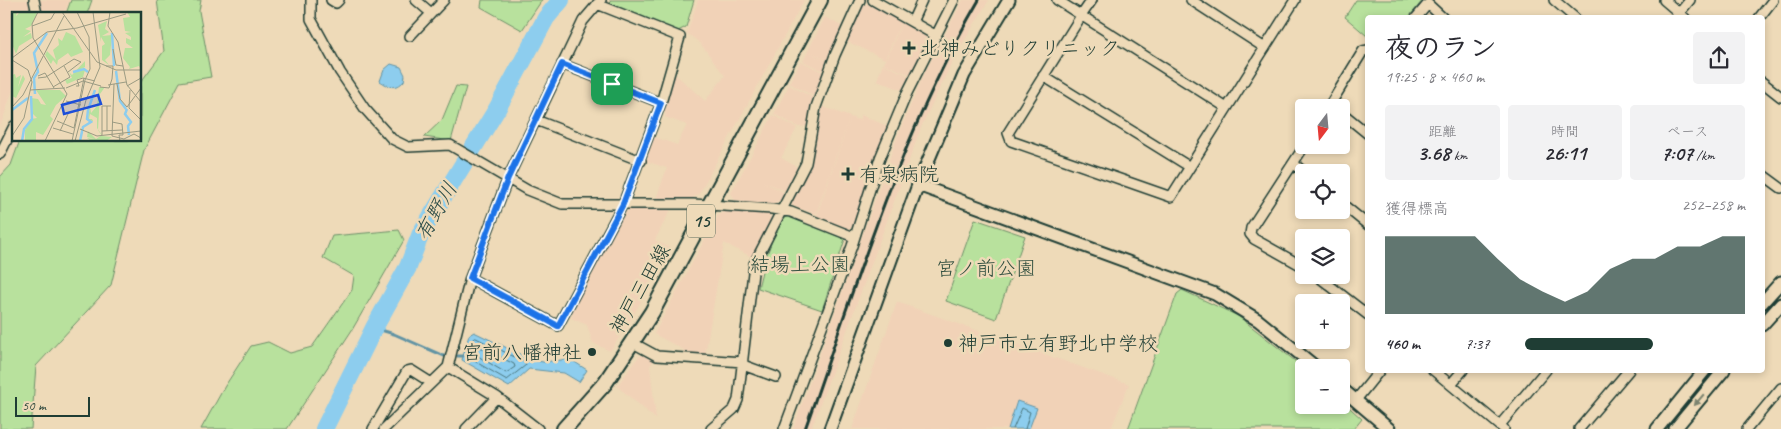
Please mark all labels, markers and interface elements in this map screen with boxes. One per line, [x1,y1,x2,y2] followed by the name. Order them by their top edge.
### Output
[12,12,141,141] inset map
[1385,30,1497,65] text: 夜のラン
[1693,32,1745,84] button: share
[920,36,1120,61] place label: 北神みどりクリニック
[902,41,916,55] marker: 北神みどりクリニック
[591,63,633,105] pin
[1385,67,1484,87] text: 19:25 · 8 × 460 m
[598,70,626,98] icon: arrive
[1295,99,1350,154] north arrow
[1295,99,1350,414] map controls
[1428,123,1456,140] text: 距離
[1551,123,1579,140] text: 時間
[1667,123,1708,140] text: ペース
[1417,140,1450,166] text: 3.68
[1544,140,1586,166] text: 26:11
[1661,140,1693,166] text: 7:07
[1450,147,1467,164] text: km
[1693,147,1715,164] text: /km
[859,162,939,187] place label: 有泉病院
[1295,164,1350,219] button: locate
[841,167,855,181] marker: 有泉病院
[409,177,463,245] water label: 有野川
[1682,195,1745,215] text: 252–258 m
[1385,199,1449,219] text: 獲得標高
[687,205,715,238] road number: 15
[1295,229,1350,284] button: layers
[604,239,676,339] street label: 神戸三田線
[750,252,850,277] park label: 結場上公園
[936,256,1036,281] park label: 宮ノ前公園
[1295,294,1350,349] button: +
[958,331,1158,356] place label: 神戸市立有野北中学校
[1385,334,1420,354] text: 460 m
[1465,334,1490,354] text: 7:37
[942,337,954,349] marker: 神戸市立有野北中学校
[462,340,582,365] place label: 宮前八幡神社
[586,346,598,358] marker: 宮前八幡神社
[1295,359,1350,414] button: −
[1694,393,1705,406] one-way arrow
[15,394,90,417] scale bar
[22,397,46,414] text: 50 m

